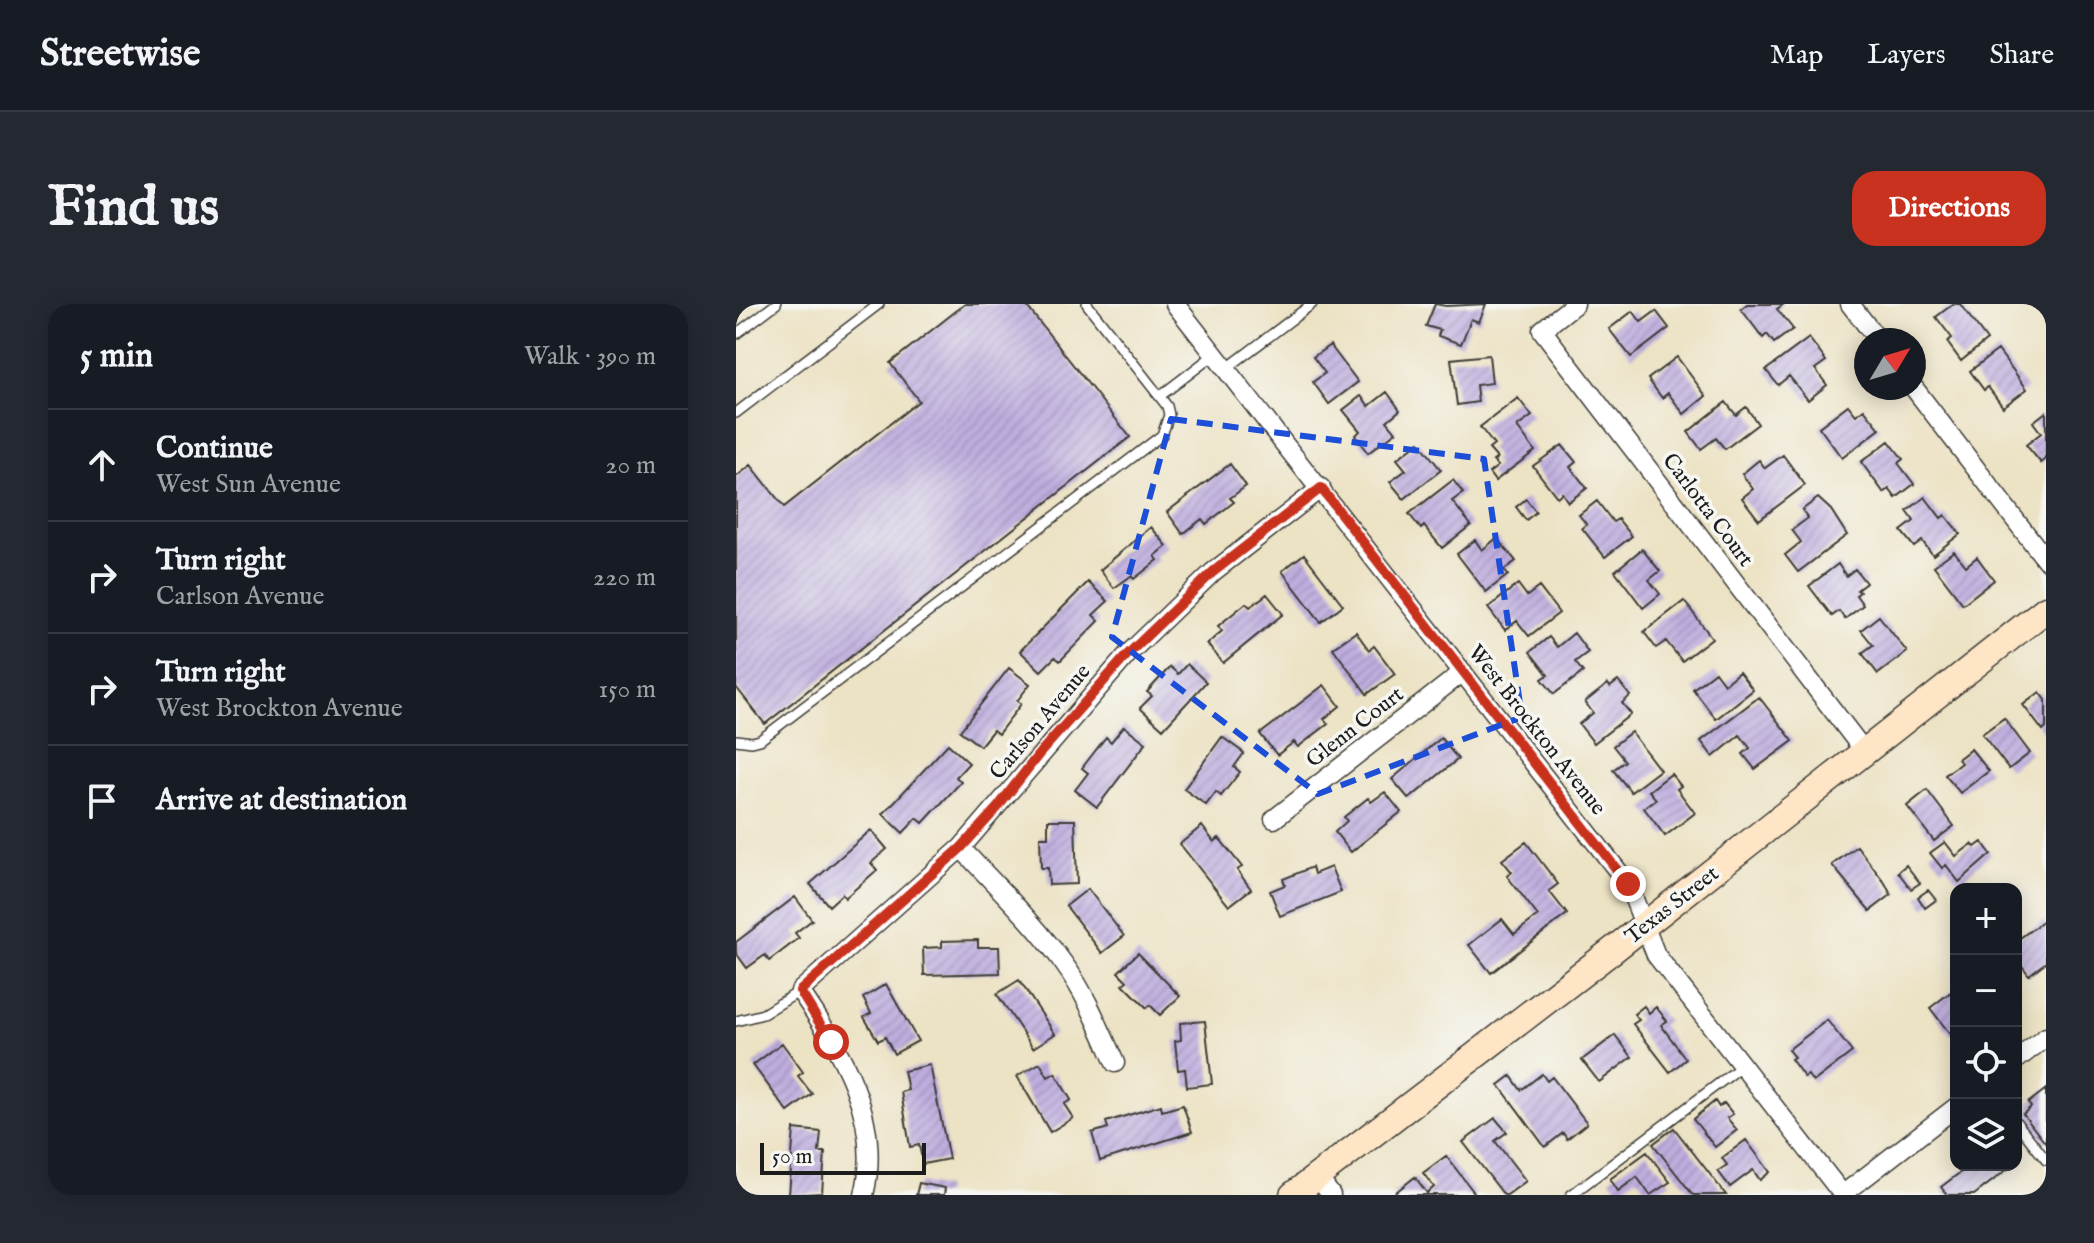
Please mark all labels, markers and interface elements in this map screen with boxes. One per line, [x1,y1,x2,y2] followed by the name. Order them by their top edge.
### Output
[40,31,200,79] text: Streetwise
[1770,38,1823,73] text: Map
[1867,38,1946,73] text: Layers
[1990,38,2054,73] text: Share
[1852,171,2046,246] button: Directions
[48,173,219,244] text: Find us
[1854,328,1926,400] north arrow
[80,335,153,378] text: 5 min
[524,340,656,373] text: Walk · 390 m
[156,430,273,468] text: Continue
[80,443,124,487] icon: ahead
[1656,448,1759,573] street label: Carlotta Court
[605,449,656,482] text: 20 m
[156,468,341,501] text: West Sun Avenue
[156,542,286,580] text: Turn right
[80,555,124,599] icon: right
[593,561,656,594] text: 220 m
[156,580,325,613] text: Carlson Avenue
[1461,639,1612,821] street label: West Brockton Avenue
[156,654,286,692] text: Turn right
[984,659,1097,786] street label: Carlson Avenue
[80,667,124,711] icon: right
[598,673,656,706] text: 150 m
[1301,680,1410,774] street label: Glenn Court
[156,692,403,725] text: West Brockton Avenue
[80,779,124,823] icon: arrive
[156,782,407,820] text: Arrive at destination
[1620,860,1725,951] street label: Texas Street
[1610,866,1646,902] route end
[1950,883,2022,1171] map controls
[1950,883,2022,955] button: +
[1950,955,2022,1027] button: −
[813,1024,849,1060] route start
[1950,1027,2022,1099] button: locate
[1950,1099,2022,1171] button: layers
[760,1139,926,1175] scale bar
[772,1143,813,1171] text: 50 m

